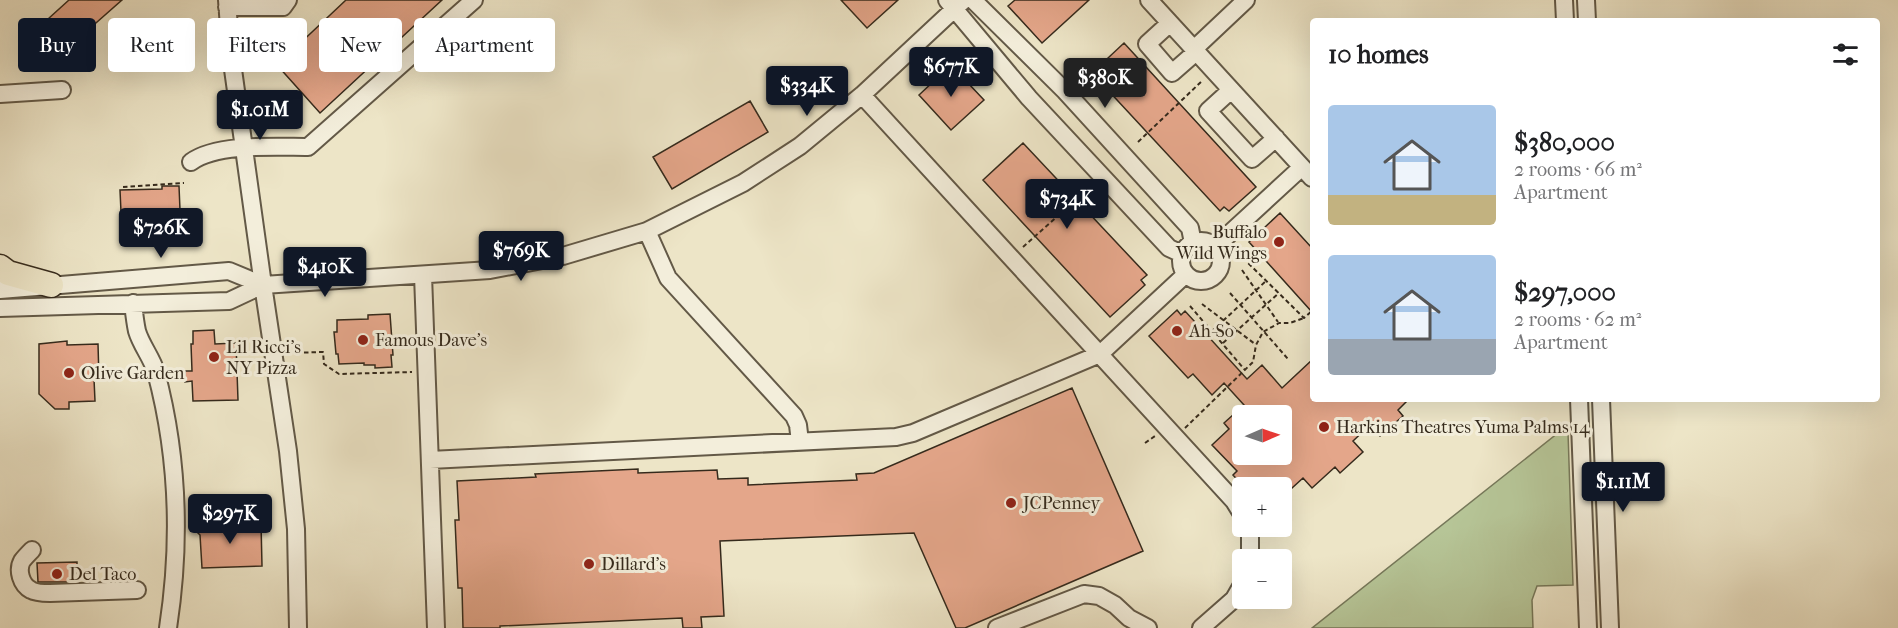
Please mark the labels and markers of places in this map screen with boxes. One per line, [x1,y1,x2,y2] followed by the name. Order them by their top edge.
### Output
[909,47,993,98] pin: $677K
[1063,58,1147,109] pin: $380K
[765,66,849,117] pin: $334K
[211,90,309,141] pin: $1.01M
[1025,179,1109,230] pin: $734K
[119,208,203,259] pin: $726K
[1175,222,1267,264] place label: Buffalo Wild Wings
[479,231,563,282] pin: $769K
[1272,235,1286,249] marker: Buffalo Wild Wings
[283,247,367,298] pin: $410K
[1188,321,1234,342] place label: Ah-So
[1170,324,1184,338] marker: Ah-So
[375,330,487,351] place label: Famous Dave's
[356,333,370,347] marker: Famous Dave's
[226,337,301,379] place label: Lil Ricci's NY Pizza
[207,350,221,364] marker: Lil Ricci's NY Pizza
[81,363,185,384] place label: Olive Garden
[62,366,76,380] marker: Olive Garden
[1336,417,1590,438] place label: Harkins Theatres Yuma Palms 14
[1317,420,1331,434] marker: Harkins Theatres Yuma Palms 14
[1574,462,1672,513] pin: $1.11M
[1021,493,1102,514] place label: JCPenney
[188,494,272,545] pin: $297K
[1004,496,1018,510] marker: JCPenney
[601,554,666,575] place label: Dillard's
[582,557,596,571] marker: Dillard's
[69,564,136,585] place label: Del Taco
[50,567,64,581] marker: Del Taco

